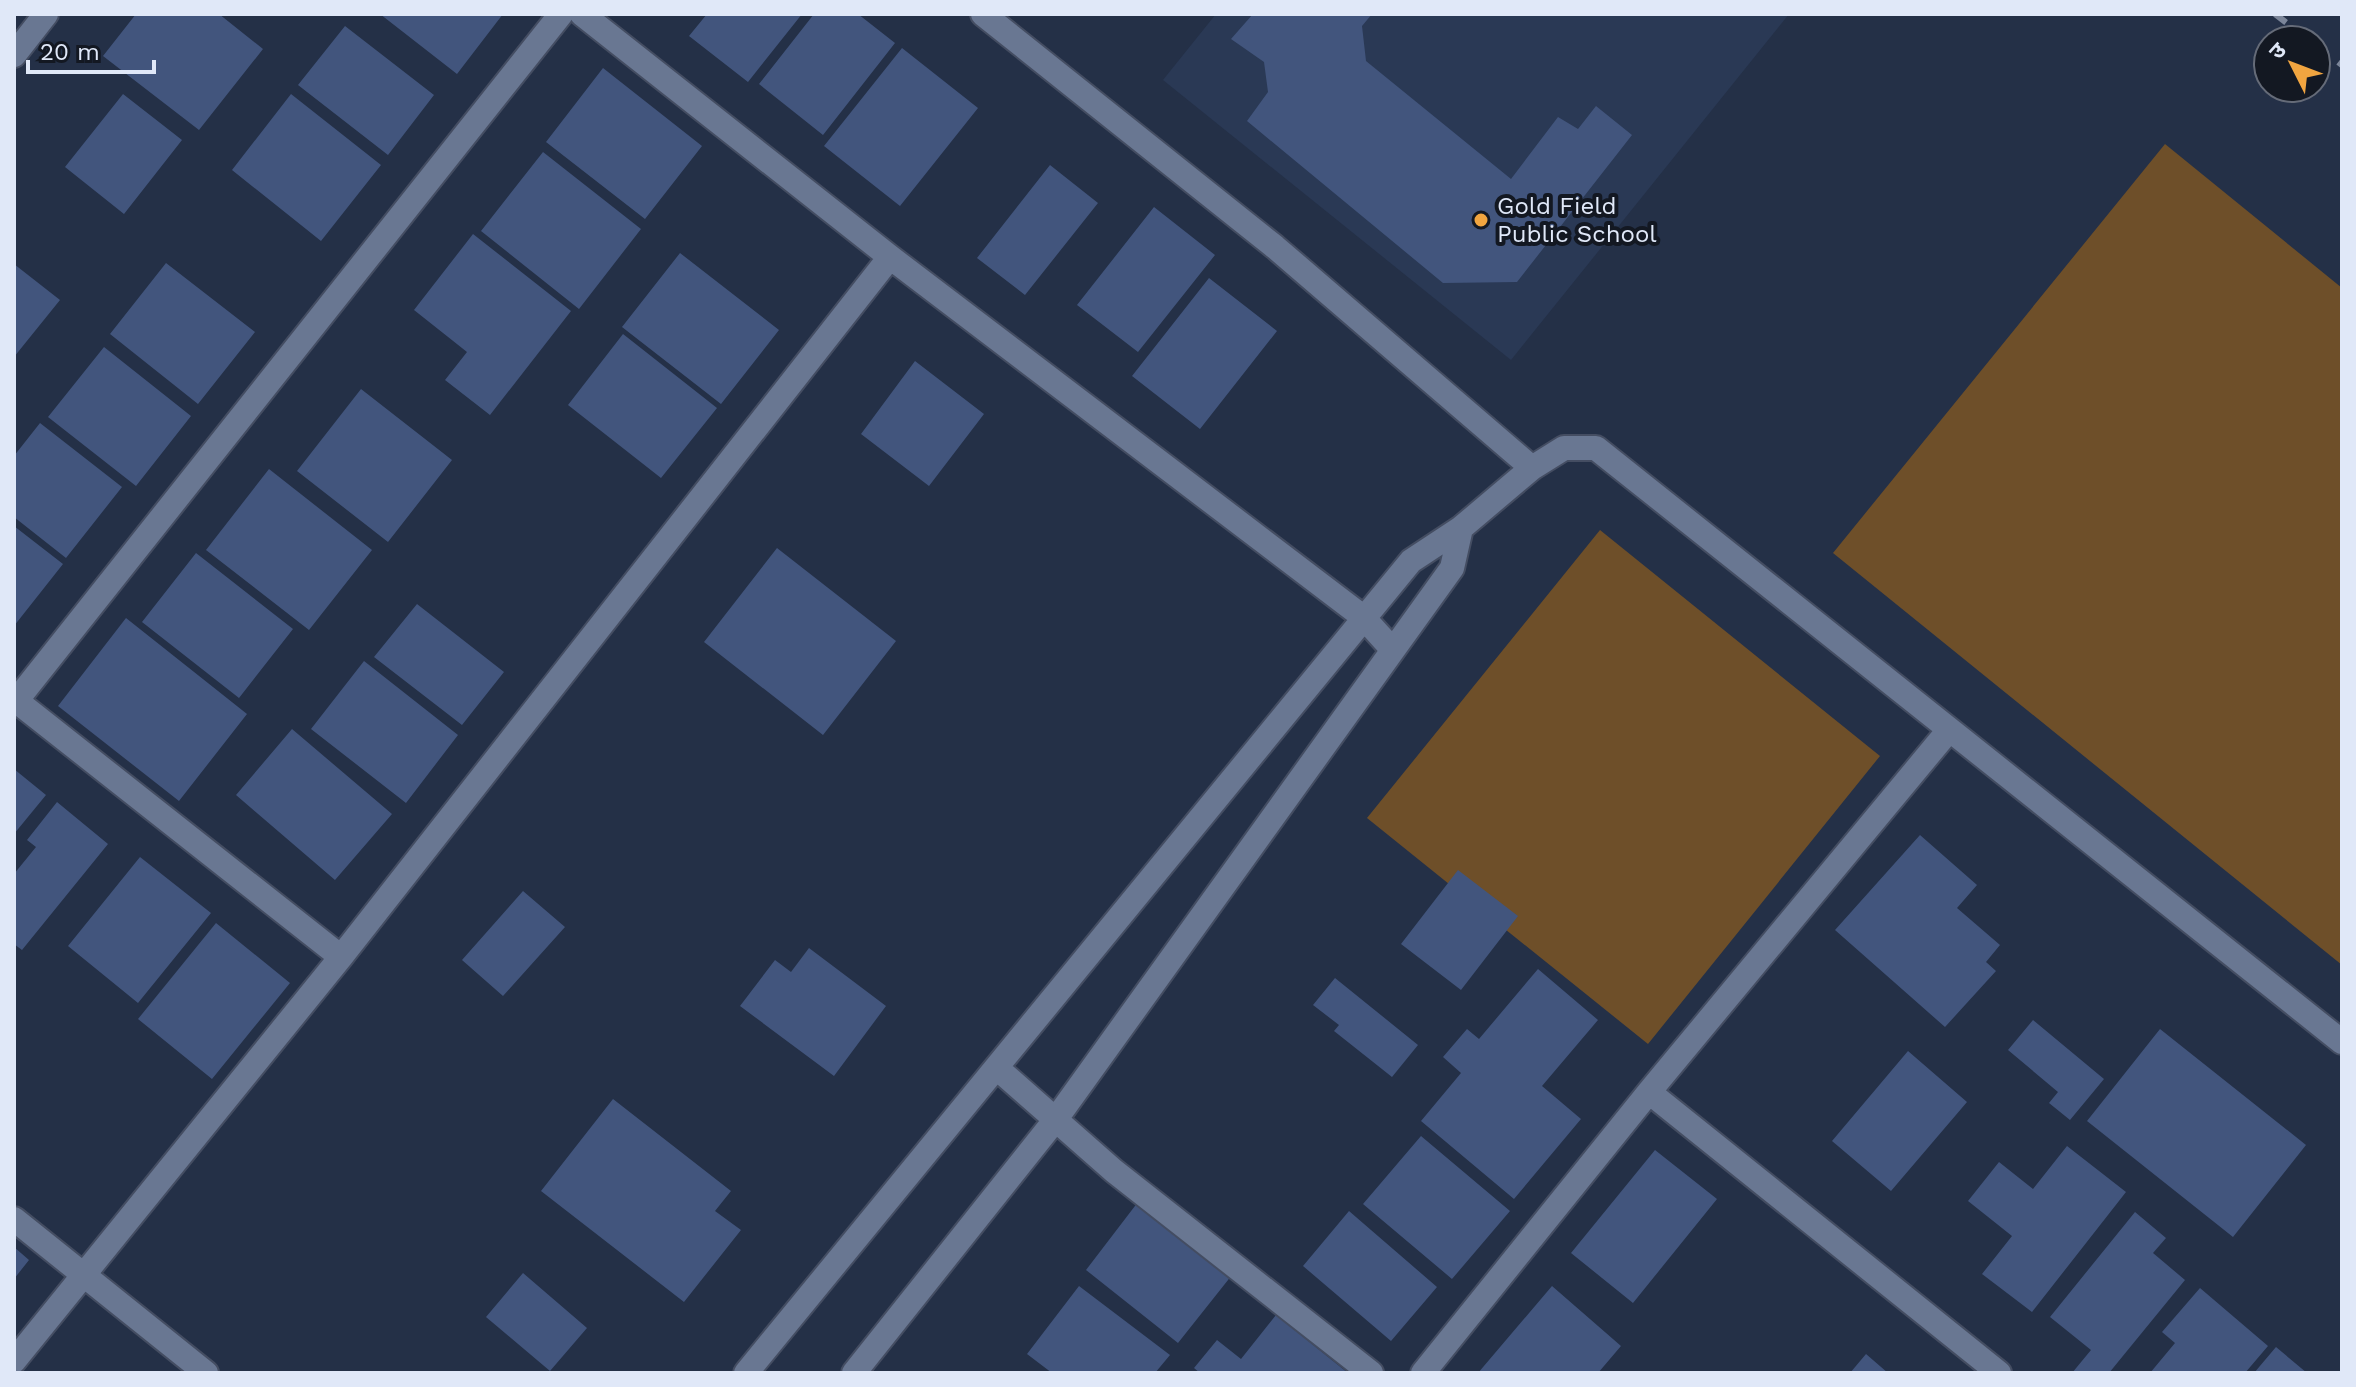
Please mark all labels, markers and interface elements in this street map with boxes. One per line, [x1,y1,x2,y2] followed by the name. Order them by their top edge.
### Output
[28,24,154,74] scale bar
[2252,24,2332,104] north arrow
[2264,37,2292,64] text: उ
[40,38,100,66] text: 20 m
[1497,192,1657,248] place label: Gold Field Public School
[1472,211,1490,229] marker: Gold Field Public School

